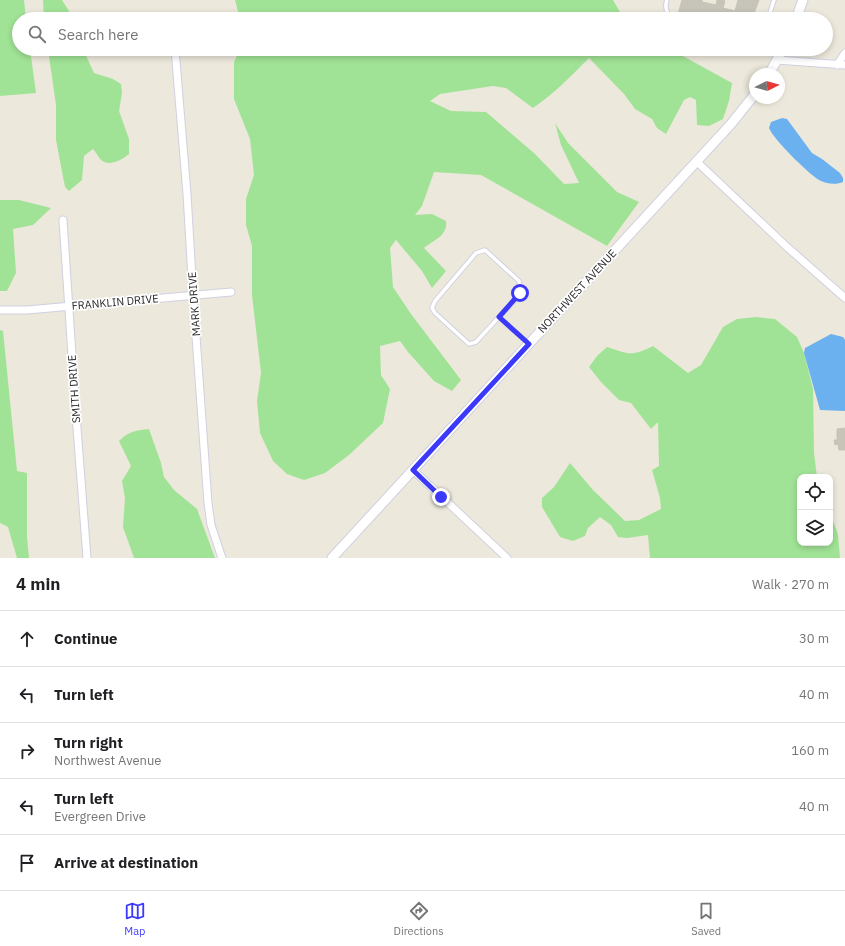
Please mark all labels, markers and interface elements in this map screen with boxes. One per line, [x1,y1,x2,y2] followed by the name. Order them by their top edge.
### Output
[12,12,833,56] search box
[26,23,48,45] icon: search
[58,25,138,44] text: Search here
[749,68,785,104] north arrow
[535,246,619,336] street label: NORTHWEST AVENUE
[185,271,203,337] street label: MARK DRIVE
[511,284,529,302] route start
[71,291,159,313] street label: FRANKLIN DRIVE
[65,354,83,424] street label: SMITH DRIVE
[797,474,833,546] map controls
[797,474,833,510] button: locate
[432,488,450,506] route end
[797,510,833,546] button: layers
[16,573,60,595] text: 4 min
[752,576,829,593] text: Walk · 270 m
[16,628,38,650] icon: ahead
[54,629,118,648] text: Continue
[799,630,829,647] text: 30 m
[16,684,38,706] icon: left
[54,685,114,704] text: Turn left
[799,686,829,703] text: 40 m
[54,733,123,752] text: Turn right
[16,740,38,762] icon: right
[791,742,829,759] text: 160 m
[54,752,162,769] text: Northwest Avenue
[54,789,114,808] text: Turn left
[16,796,38,818] icon: left
[799,798,829,815] text: 40 m
[54,808,146,825] text: Evergreen Drive
[16,852,38,874] icon: arrive
[54,853,198,872] text: Arrive at destination
[124,900,146,938] tab: Map
[394,900,444,938] tab: Directions
[691,900,721,938] tab: Saved

